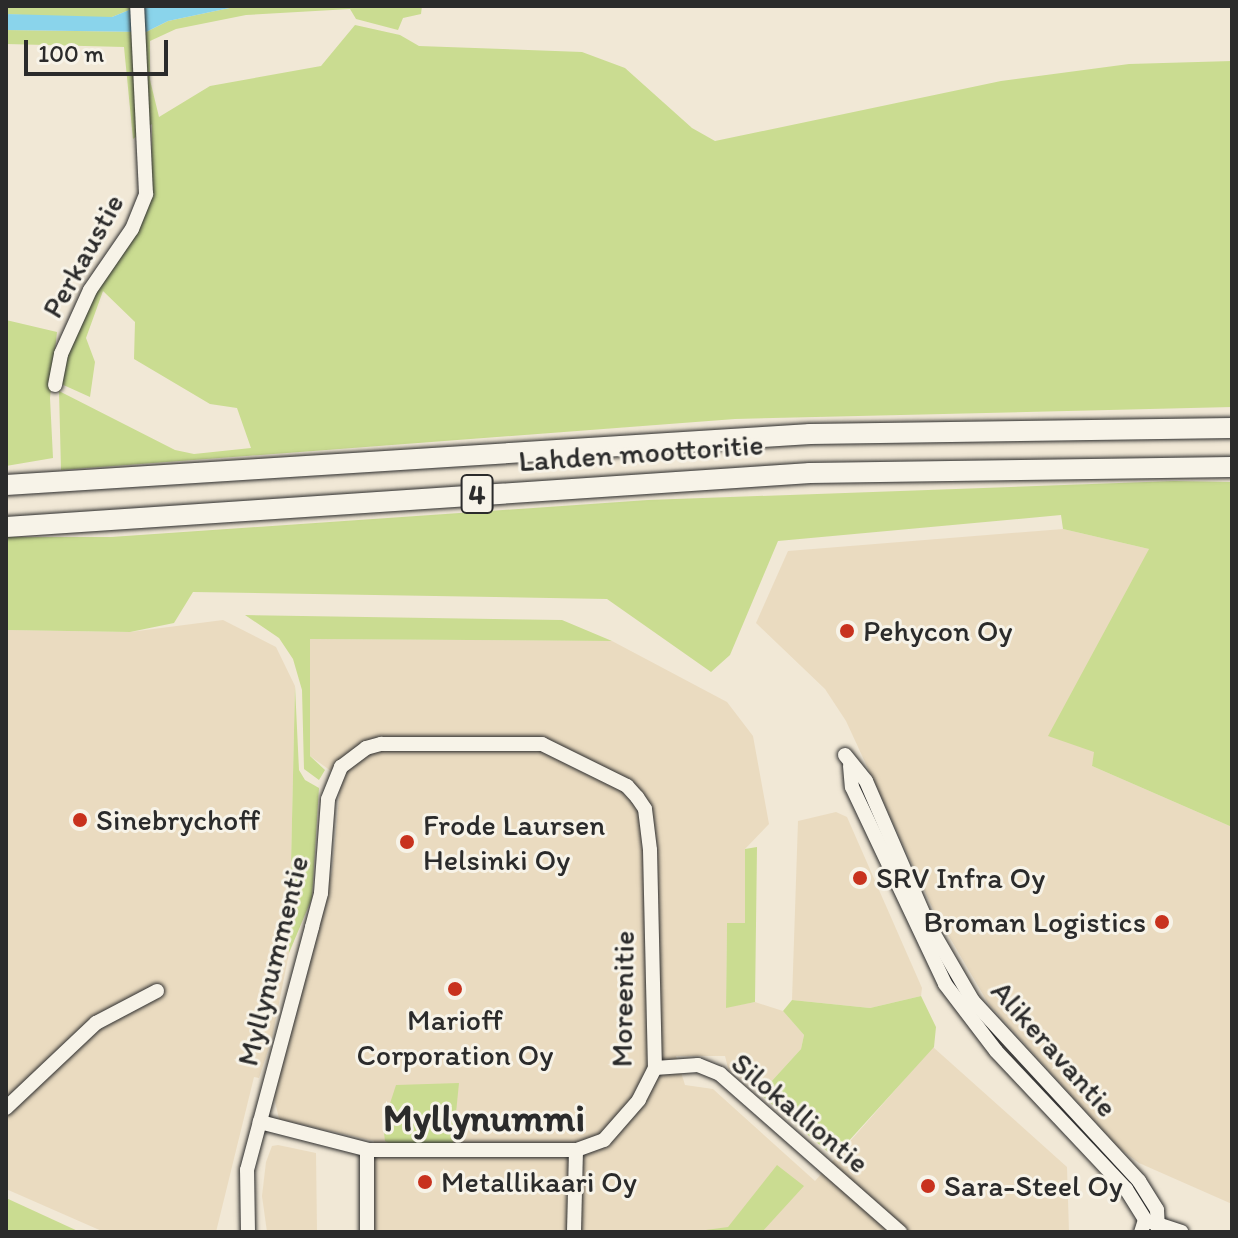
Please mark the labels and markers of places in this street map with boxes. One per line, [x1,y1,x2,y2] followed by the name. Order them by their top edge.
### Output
[863,613,1012,649] place label: Pehycon Oy
[838,622,856,640] marker: Pehycon Oy
[96,802,260,838] place label: Sinebrychoff
[423,807,606,878] place label: Frode Laursen Helsinki Oy
[71,811,89,829] marker: Sinebrychoff
[398,833,416,851] marker: Frode Laursen Helsinki Oy
[876,860,1045,896] place label: SRV Infra Oy
[851,869,869,887] marker: SRV Infra Oy
[923,904,1146,940] place label: Broman Logistics
[1153,913,1171,931] marker: Broman Logistics
[446,980,464,998] marker: Marioff Corporation Oy
[357,1002,553,1072] place label: Marioff Corporation Oy
[441,1164,637,1200] place label: Metallikaari Oy
[944,1168,1123,1204] place label: Sara-Steel Oy
[416,1173,434,1191] marker: Metallikaari Oy
[919,1177,937,1195] marker: Sara-Steel Oy

